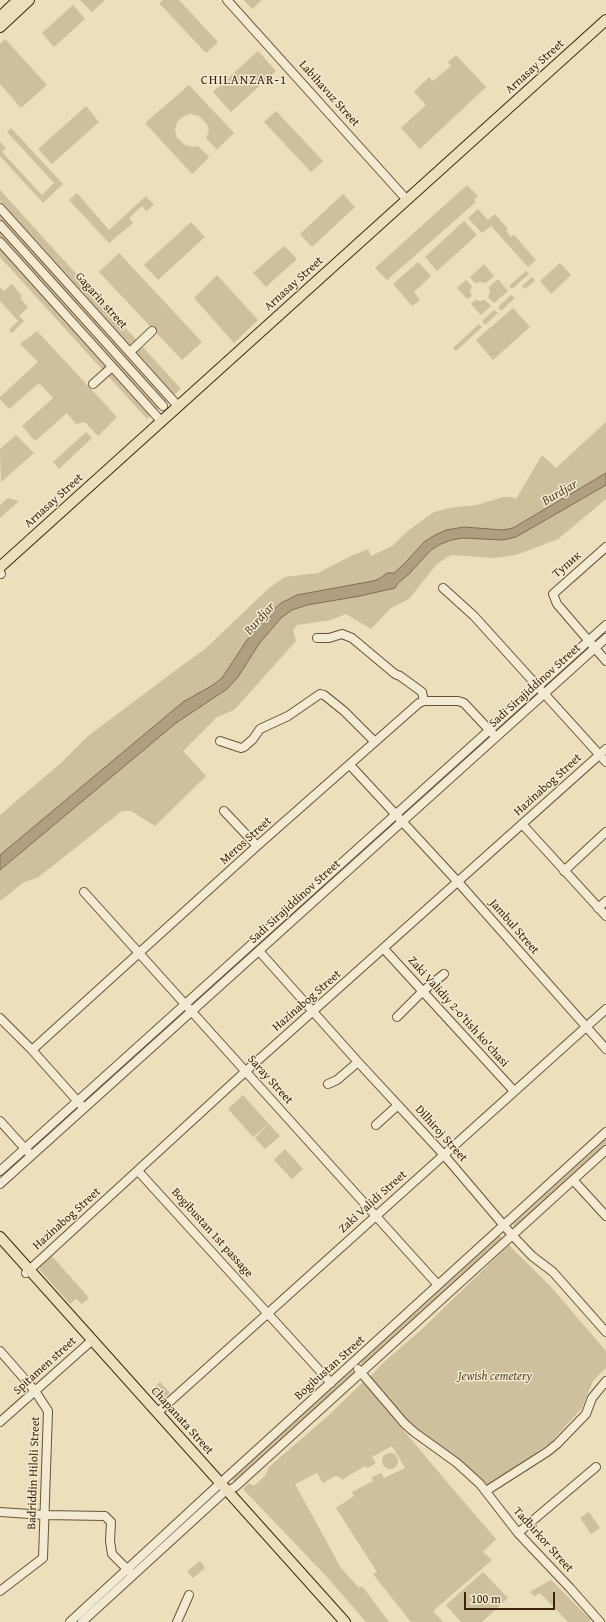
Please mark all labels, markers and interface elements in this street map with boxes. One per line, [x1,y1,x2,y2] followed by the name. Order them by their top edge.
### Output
[503,37,567,97] street label: Arnasay Street
[296,58,362,130] street label: Labihavuz Street
[201,73,287,89] district label: CHILANZAR-1
[262,254,326,314] street label: Arnasay Street
[72,270,130,332] street label: Gagarin street
[22,471,86,531] street label: Arnasay Street
[540,477,580,509] water label: Burdjar
[550,549,584,581] street label: Тупик
[241,600,279,638] water label: Burdjar
[486,641,584,731] street label: Sadi Sirajiddinov Street
[511,751,585,819] street label: Hazinabog Street
[217,814,275,868] street label: Meros Street
[246,857,344,947] street label: Sadi Sirajiddinov Street
[486,896,542,958] street label: Jambul Street
[405,954,511,1070] street label: Zaki Validiy 2-o'tish ko'chasi
[270,967,344,1035] street label: Hazinabog Street
[244,1053,296,1107] street label: Saray Street
[412,1103,470,1165] street label: Dilhiroj Street
[336,1168,410,1236] street label: Zaki Validi Street
[30,1185,104,1253] street label: Hazinabog Street
[168,1185,256,1281] street label: Bogibustan 1st passage
[292,1333,368,1403] street label: Bogibustan Street
[11,1334,79,1398] street label: Spitamen street
[458,1370,532,1384] park label: Jewish cemetery
[148,1384,216,1458] street label: Chapanata Street
[25,1416,43,1530] street label: Badriddin Hiloli Street
[510,1504,576,1576] street label: Tadbirkor Street
[466,1584,557,1610] scale bar
[471,1590,501,1607] text: 100 m

